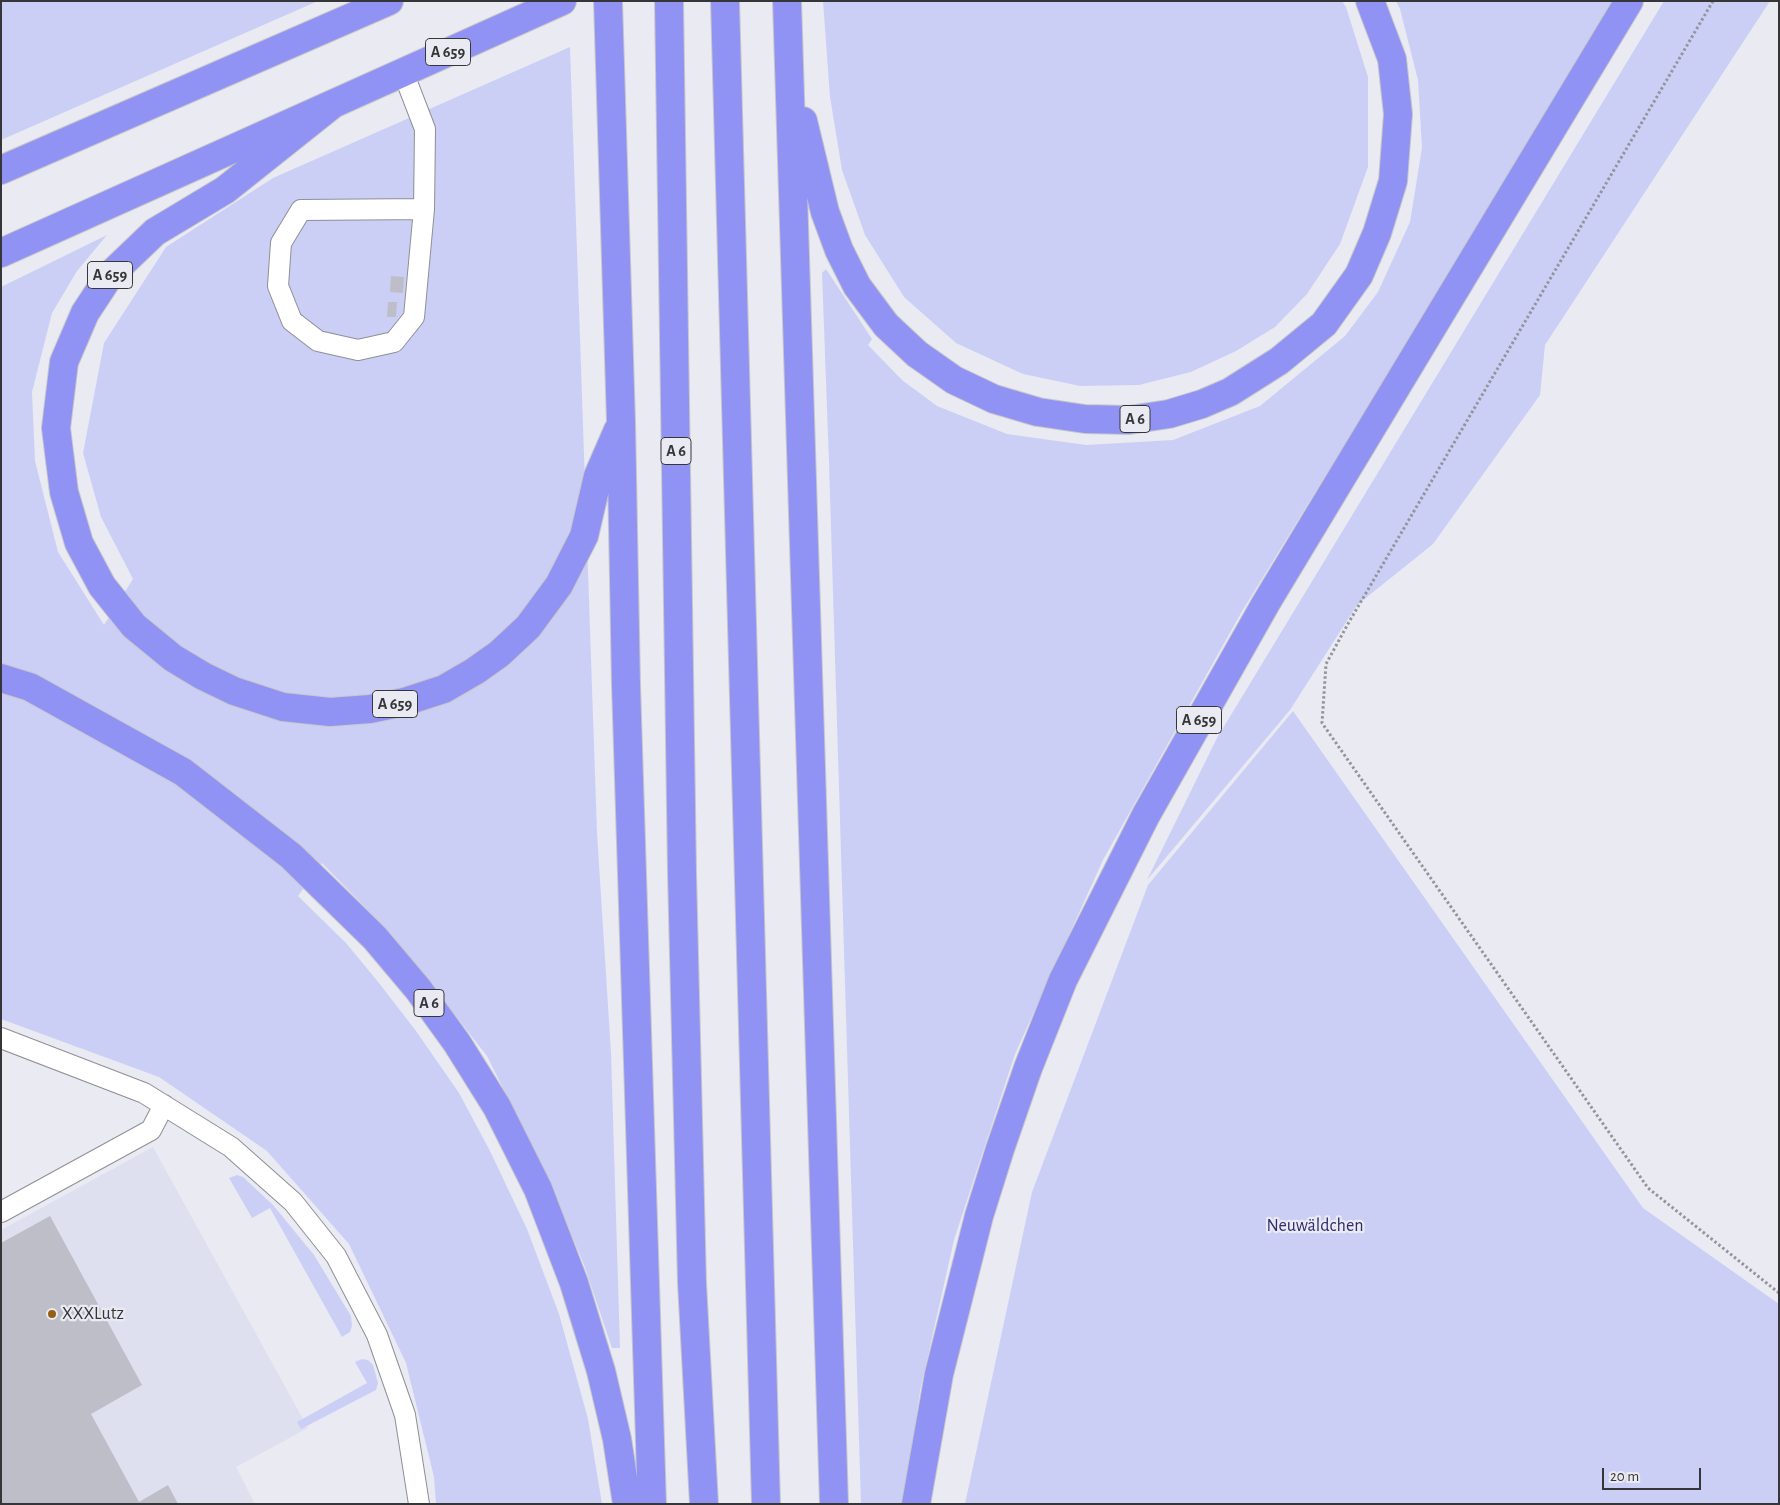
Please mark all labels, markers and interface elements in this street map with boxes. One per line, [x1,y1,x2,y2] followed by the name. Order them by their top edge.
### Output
[426,38,470,66] road number: A 659
[88,262,132,288] road number: A 659
[1120,406,1150,432] road number: A 6
[661,438,691,464] road number: A 6
[372,691,418,718] road number: A 659
[1176,706,1222,734] road number: A 659
[414,990,444,1016] road number: A 6
[1267,1215,1363,1237] park label: Neuwäldchen
[62,1303,124,1325] place label: XXXLutz
[46,1308,58,1320] marker: XXXLutz
[1605,1458,1704,1490] scale bar
[1610,1469,1639,1484] text: 20 m

